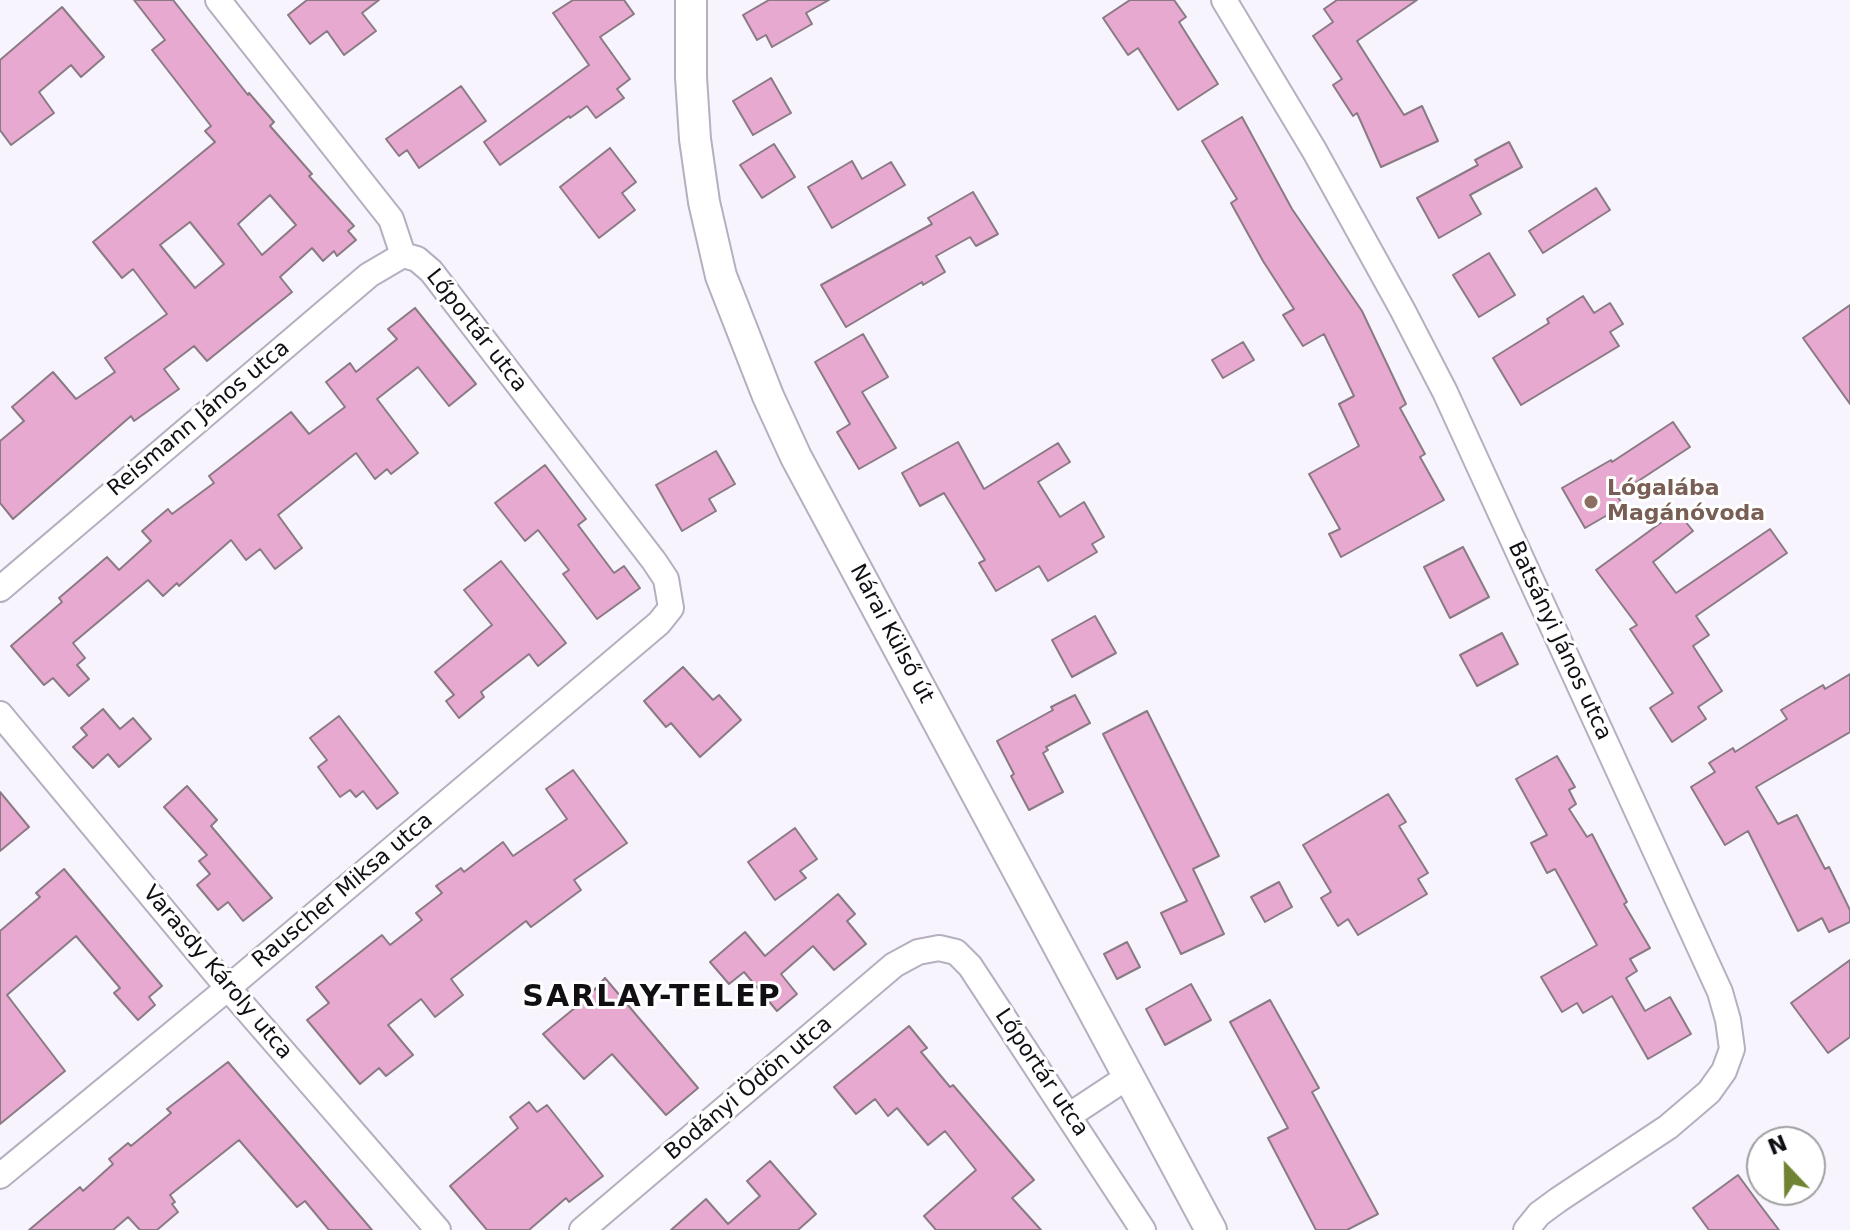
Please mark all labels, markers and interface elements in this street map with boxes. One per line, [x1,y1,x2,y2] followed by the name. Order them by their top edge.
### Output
[420,264,532,398] street label: Lőportár utca
[103,335,295,503] street label: Reismann János utca
[1607,476,1765,528] place label: Lógalába Magánóvoda
[1582,493,1600,511] marker: Lógalába Magánóvoda
[1501,537,1617,745] street label: Batsányi János utca
[843,560,939,708] street label: Nárai Külső út
[247,808,439,974] street label: Rauscher Miksa utca
[137,881,297,1065] street label: Varasdy Károly utca
[522,980,782,1016] district label: SARLAY-TELEP
[989,1004,1093,1142] street label: Lőportár utca
[660,1011,838,1167] street label: Bodányi Ödön utca
[1746,1126,1826,1206] north arrow
[1764,1130,1791,1160] text: N

